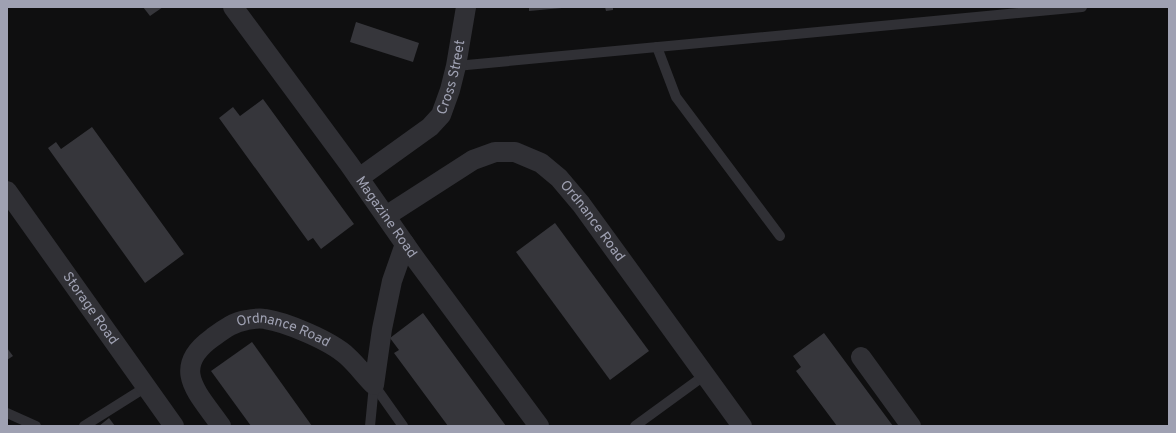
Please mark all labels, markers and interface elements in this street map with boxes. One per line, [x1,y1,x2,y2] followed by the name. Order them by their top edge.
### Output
[433,39,469,117] street label: Cross Street
[352,173,421,261] street label: Magazine Road
[556,177,628,265] street label: Ordnance Road
[59,269,122,348] street label: Storage Road
[235,310,333,351] street label: Ordnance Road

